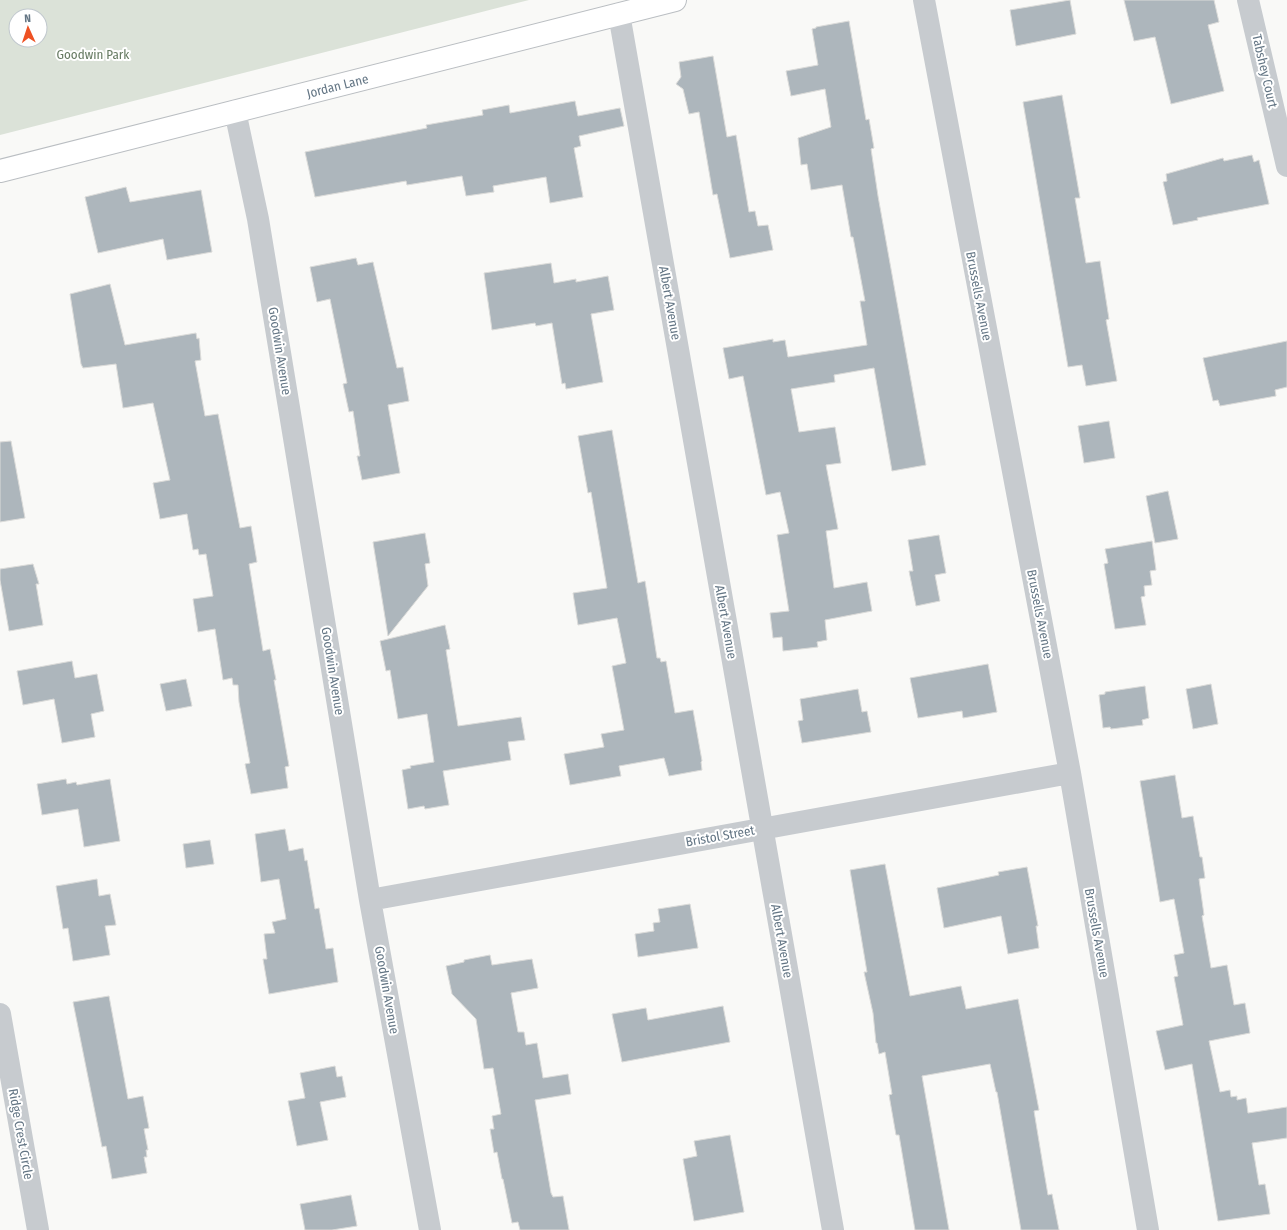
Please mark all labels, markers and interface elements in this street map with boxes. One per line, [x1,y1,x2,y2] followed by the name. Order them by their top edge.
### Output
[8,8,48,48] north arrow
[24,12,31,25] text: N
[1249,33,1281,110] street label: Tabshey Court
[57,47,130,62] park label: Goodwin Park
[305,71,370,101] street label: Jordan Lane
[963,250,995,342] street label: Brussells Avenue
[656,265,684,341] street label: Albert Avenue
[266,306,294,396] street label: Goodwin Avenue
[1024,568,1056,660] street label: Brussells Avenue
[712,584,740,660] street label: Albert Avenue
[319,626,347,716] street label: Goodwin Avenue
[684,822,756,849] street label: Bristol Street
[1082,887,1112,979] street label: Brussells Avenue
[768,903,796,979] street label: Albert Avenue
[372,945,402,1035] street label: Goodwin Avenue
[6,1087,36,1181] street label: Ridge Crest Circle

